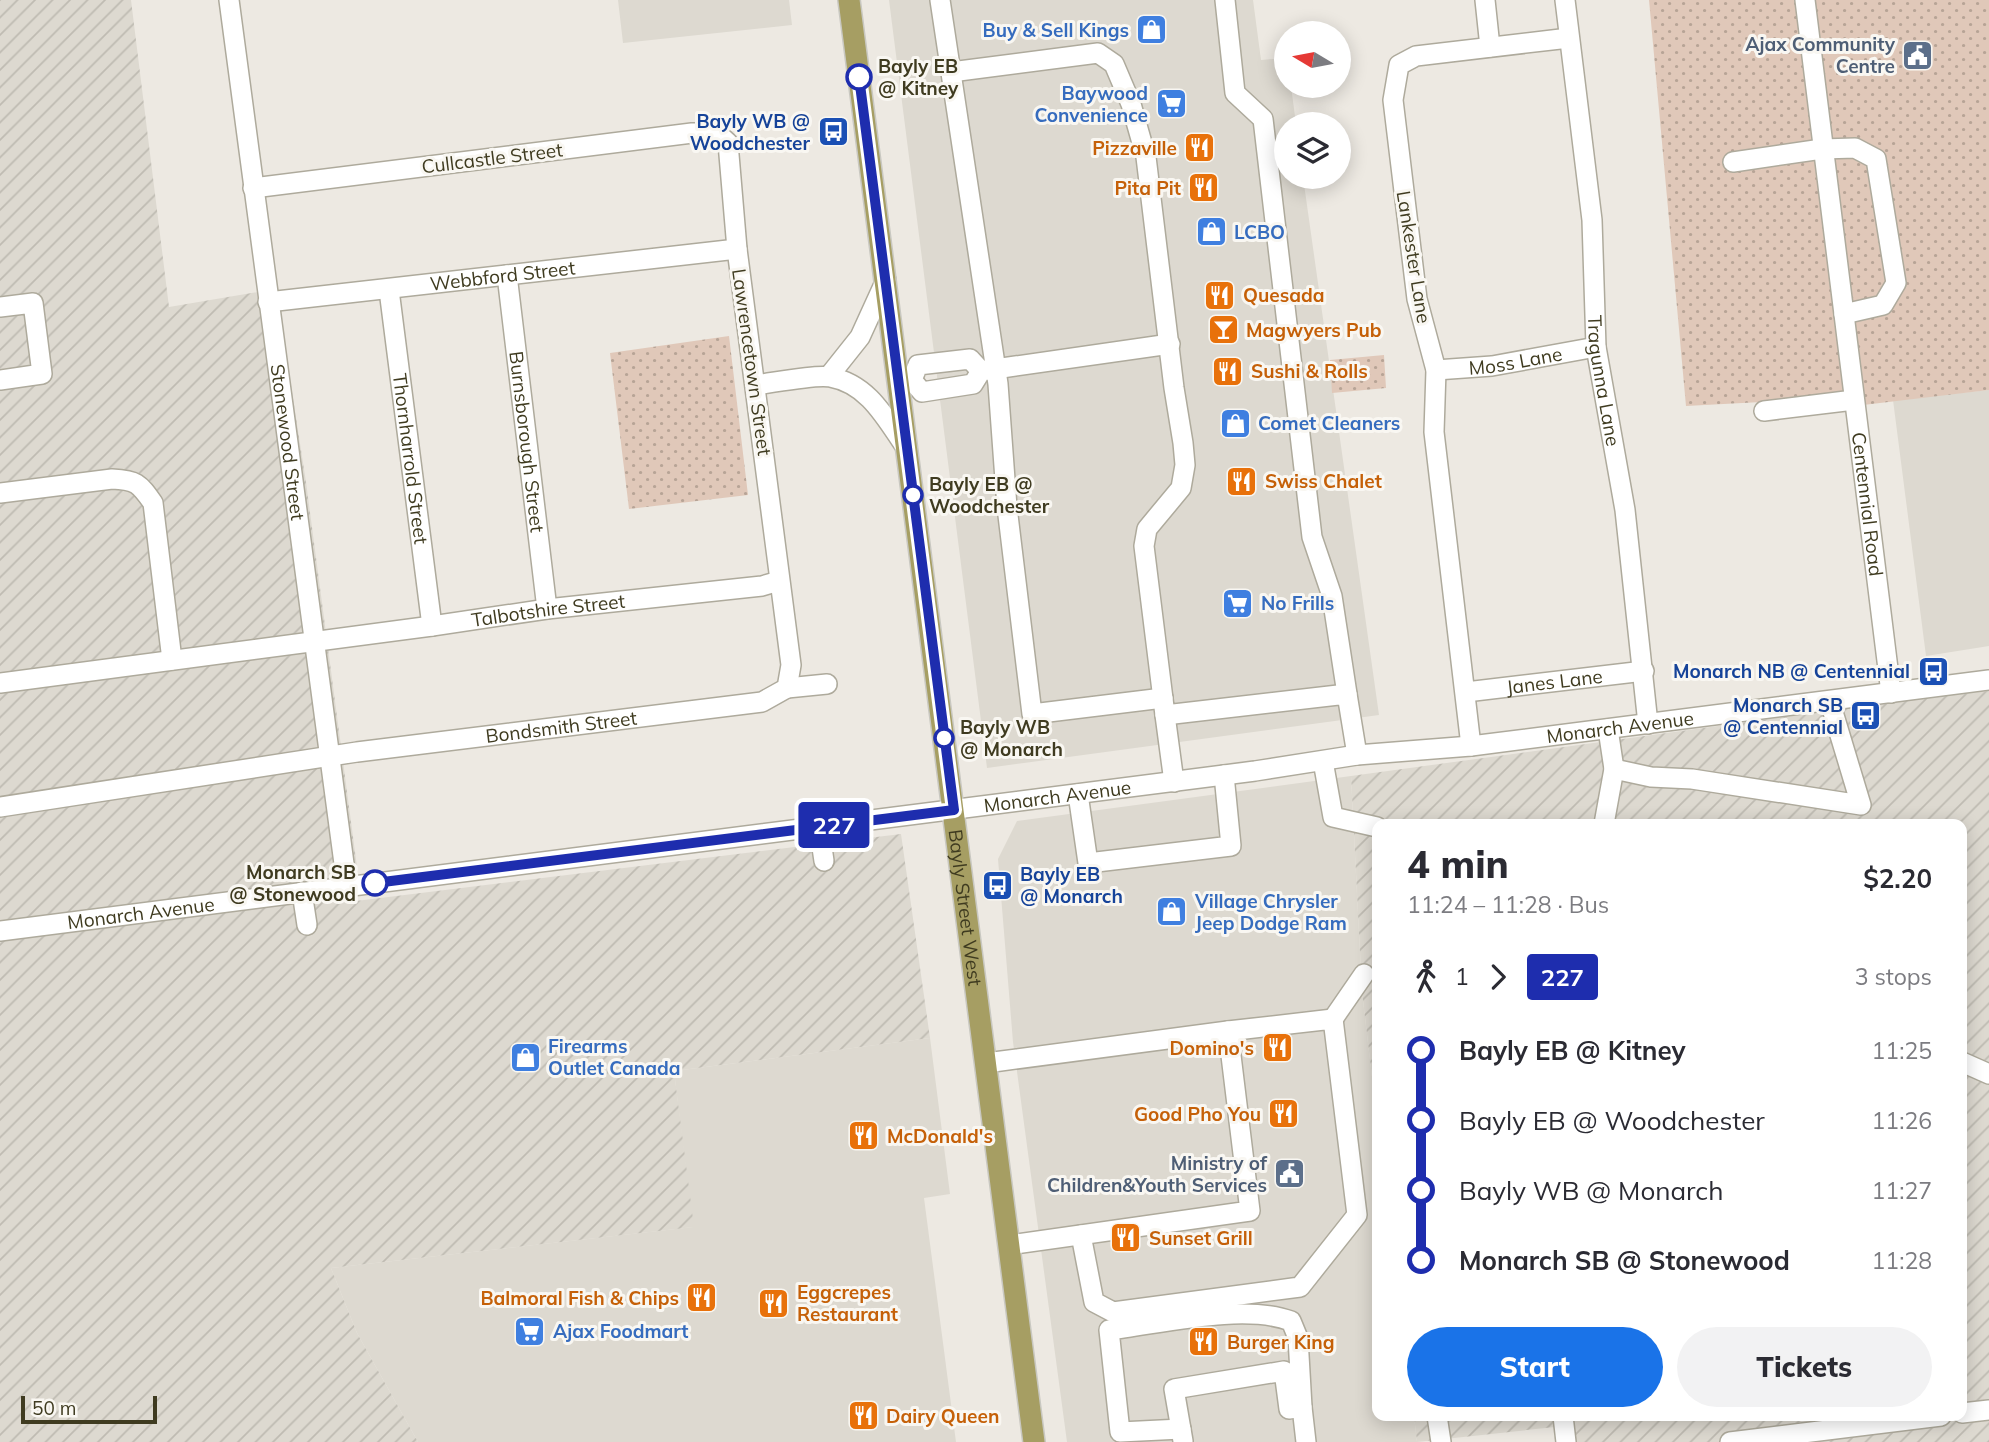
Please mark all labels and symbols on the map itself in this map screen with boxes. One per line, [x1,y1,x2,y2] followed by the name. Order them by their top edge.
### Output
[1135,13,1169,47] shop icon: Buy & Sell Kings
[983,18,1129,42] place label: Buy & Sell Kings
[1274,21,1351,98] north arrow
[1745,32,1896,78] place label: Ajax Community Centre
[1901,38,1935,72] public building icon: Ajax Community Centre
[878,54,959,100] place label: Bayly EB @ Kitney
[846,64,872,90] marker: Bayly EB @ Kitney
[1034,81,1148,127] place label: Baywood Convenience
[1154,87,1188,121] supermarket icon: Baywood Convenience
[690,109,811,155] place label: Bayly WB @ Woodchester
[816,115,850,149] bus stop icon: Bayly WB @ Woodchester
[1183,131,1217,165] restaurant icon: Pizzaville
[1092,136,1177,160] place label: Pizzaville
[420,137,564,179] street label: Cullcastle Street
[1187,171,1221,205] restaurant icon: Pita Pit
[1114,176,1181,200] place label: Pita Pit
[1392,189,1436,325] street label: Lankester Lane
[1194,215,1228,249] shop icon: LCBO
[1234,220,1285,244] place label: LCBO
[429,255,577,296] street label: Webbford Street
[727,267,777,457] street label: Lawrencetown Street
[1203,278,1237,312] restaurant icon: Quesada
[1243,283,1325,307] place label: Quesada
[1206,313,1240,347] bar icon: Magwyers Pub
[1583,315,1625,448] street label: Tragunna Lane
[1246,318,1382,342] place label: Magwyers Pub
[1468,341,1564,380] street label: Moss Lane
[504,350,550,534] street label: Burnsborough Street
[1211,354,1245,388] restaurant icon: Sushi & Rolls
[1251,359,1368,383] place label: Sushi & Rolls
[266,362,310,522] street label: Stonewood Street
[388,372,433,546] street label: Thornharrold Street
[1218,406,1252,440] shop icon: Comet Cleaners
[1258,411,1400,435] place label: Comet Cleaners
[1847,431,1888,578] street label: Centennial Road
[1225,464,1259,498] restaurant icon: Swiss Chalet
[1265,469,1382,493] place label: Swiss Chalet
[929,472,1050,518] place label: Bayly EB @ Woodchester
[903,485,923,505] marker: Bayly EB @ Woodchester
[1221,586,1255,620] supermarket icon: No Frills
[470,589,626,632] street label: Talbotshire Street
[1261,591,1334,615] place label: No Frills
[1916,654,1950,688] bus stop icon: Monarch NB @ Centennial
[1673,659,1910,683] place label: Monarch NB @ Centennial
[1505,664,1604,699] street label: Janes Lane
[1723,693,1843,739] place label: Monarch SB @ Centennial
[1849,699,1883,733] bus stop icon: Monarch SB @ Centennial
[484,706,639,748] street label: Bondsmith Street
[1545,706,1695,748] street label: Monarch Avenue
[960,715,1063,761] place label: Bayly WB @ Monarch
[934,728,954,748] marker: Bayly WB @ Monarch
[982,775,1132,817] street label: Monarch Avenue
[794,802,874,848] line badge: 227
[943,828,987,988] street label: Bayly Street West
[229,860,356,906] place label: Monarch SB @ Stonewood
[1020,862,1123,908] place label: Bayly EB @ Monarch
[980,868,1014,902] bus stop icon: Bayly EB @ Monarch
[362,870,388,896] marker: Monarch SB @ Stonewood
[1194,889,1347,935] place label: Village Chrysler Jeep Dodge Ram
[66,892,216,934] street label: Monarch Avenue
[1155,895,1189,929] shop icon: Village Chrysler Jeep Dodge Ram
[1260,1031,1294,1065] restaurant icon: Domino's
[548,1034,680,1080] place label: Firearms Outlet Canada
[1169,1036,1254,1060] place label: Domino's
[508,1040,542,1074] shop icon: Firearms Outlet Canada
[1267,1097,1301,1131] restaurant icon: Good Pho You
[1134,1102,1261,1126] place label: Good Pho You
[847,1119,881,1153] restaurant icon: McDonald's
[887,1124,993,1148] place label: McDonald's
[1047,1151,1268,1197] place label: Ministry of Children&Youth Services
[1273,1157,1307,1191] public building icon: Ministry of Children&Youth Services
[1109,1221,1143,1255] restaurant icon: Sunset Grill
[1149,1226,1253,1250] place label: Sunset Grill
[797,1280,898,1326] place label: Eggcrepes Restaurant
[685,1281,719,1315] restaurant icon: Balmoral Fish & Chips
[480,1286,679,1310] place label: Balmoral Fish & Chips
[757,1286,791,1320] restaurant icon: Eggcrepes Restaurant
[513,1314,547,1348] supermarket icon: Ajax Foodmart
[553,1319,689,1343] place label: Ajax Foodmart
[1187,1325,1221,1359] restaurant icon: Burger King
[1227,1330,1335,1354] place label: Burger King
[21,1393,158,1425] scale bar
[846,1399,880,1433] restaurant icon: Dairy Queen
[886,1404,999,1428] place label: Dairy Queen

